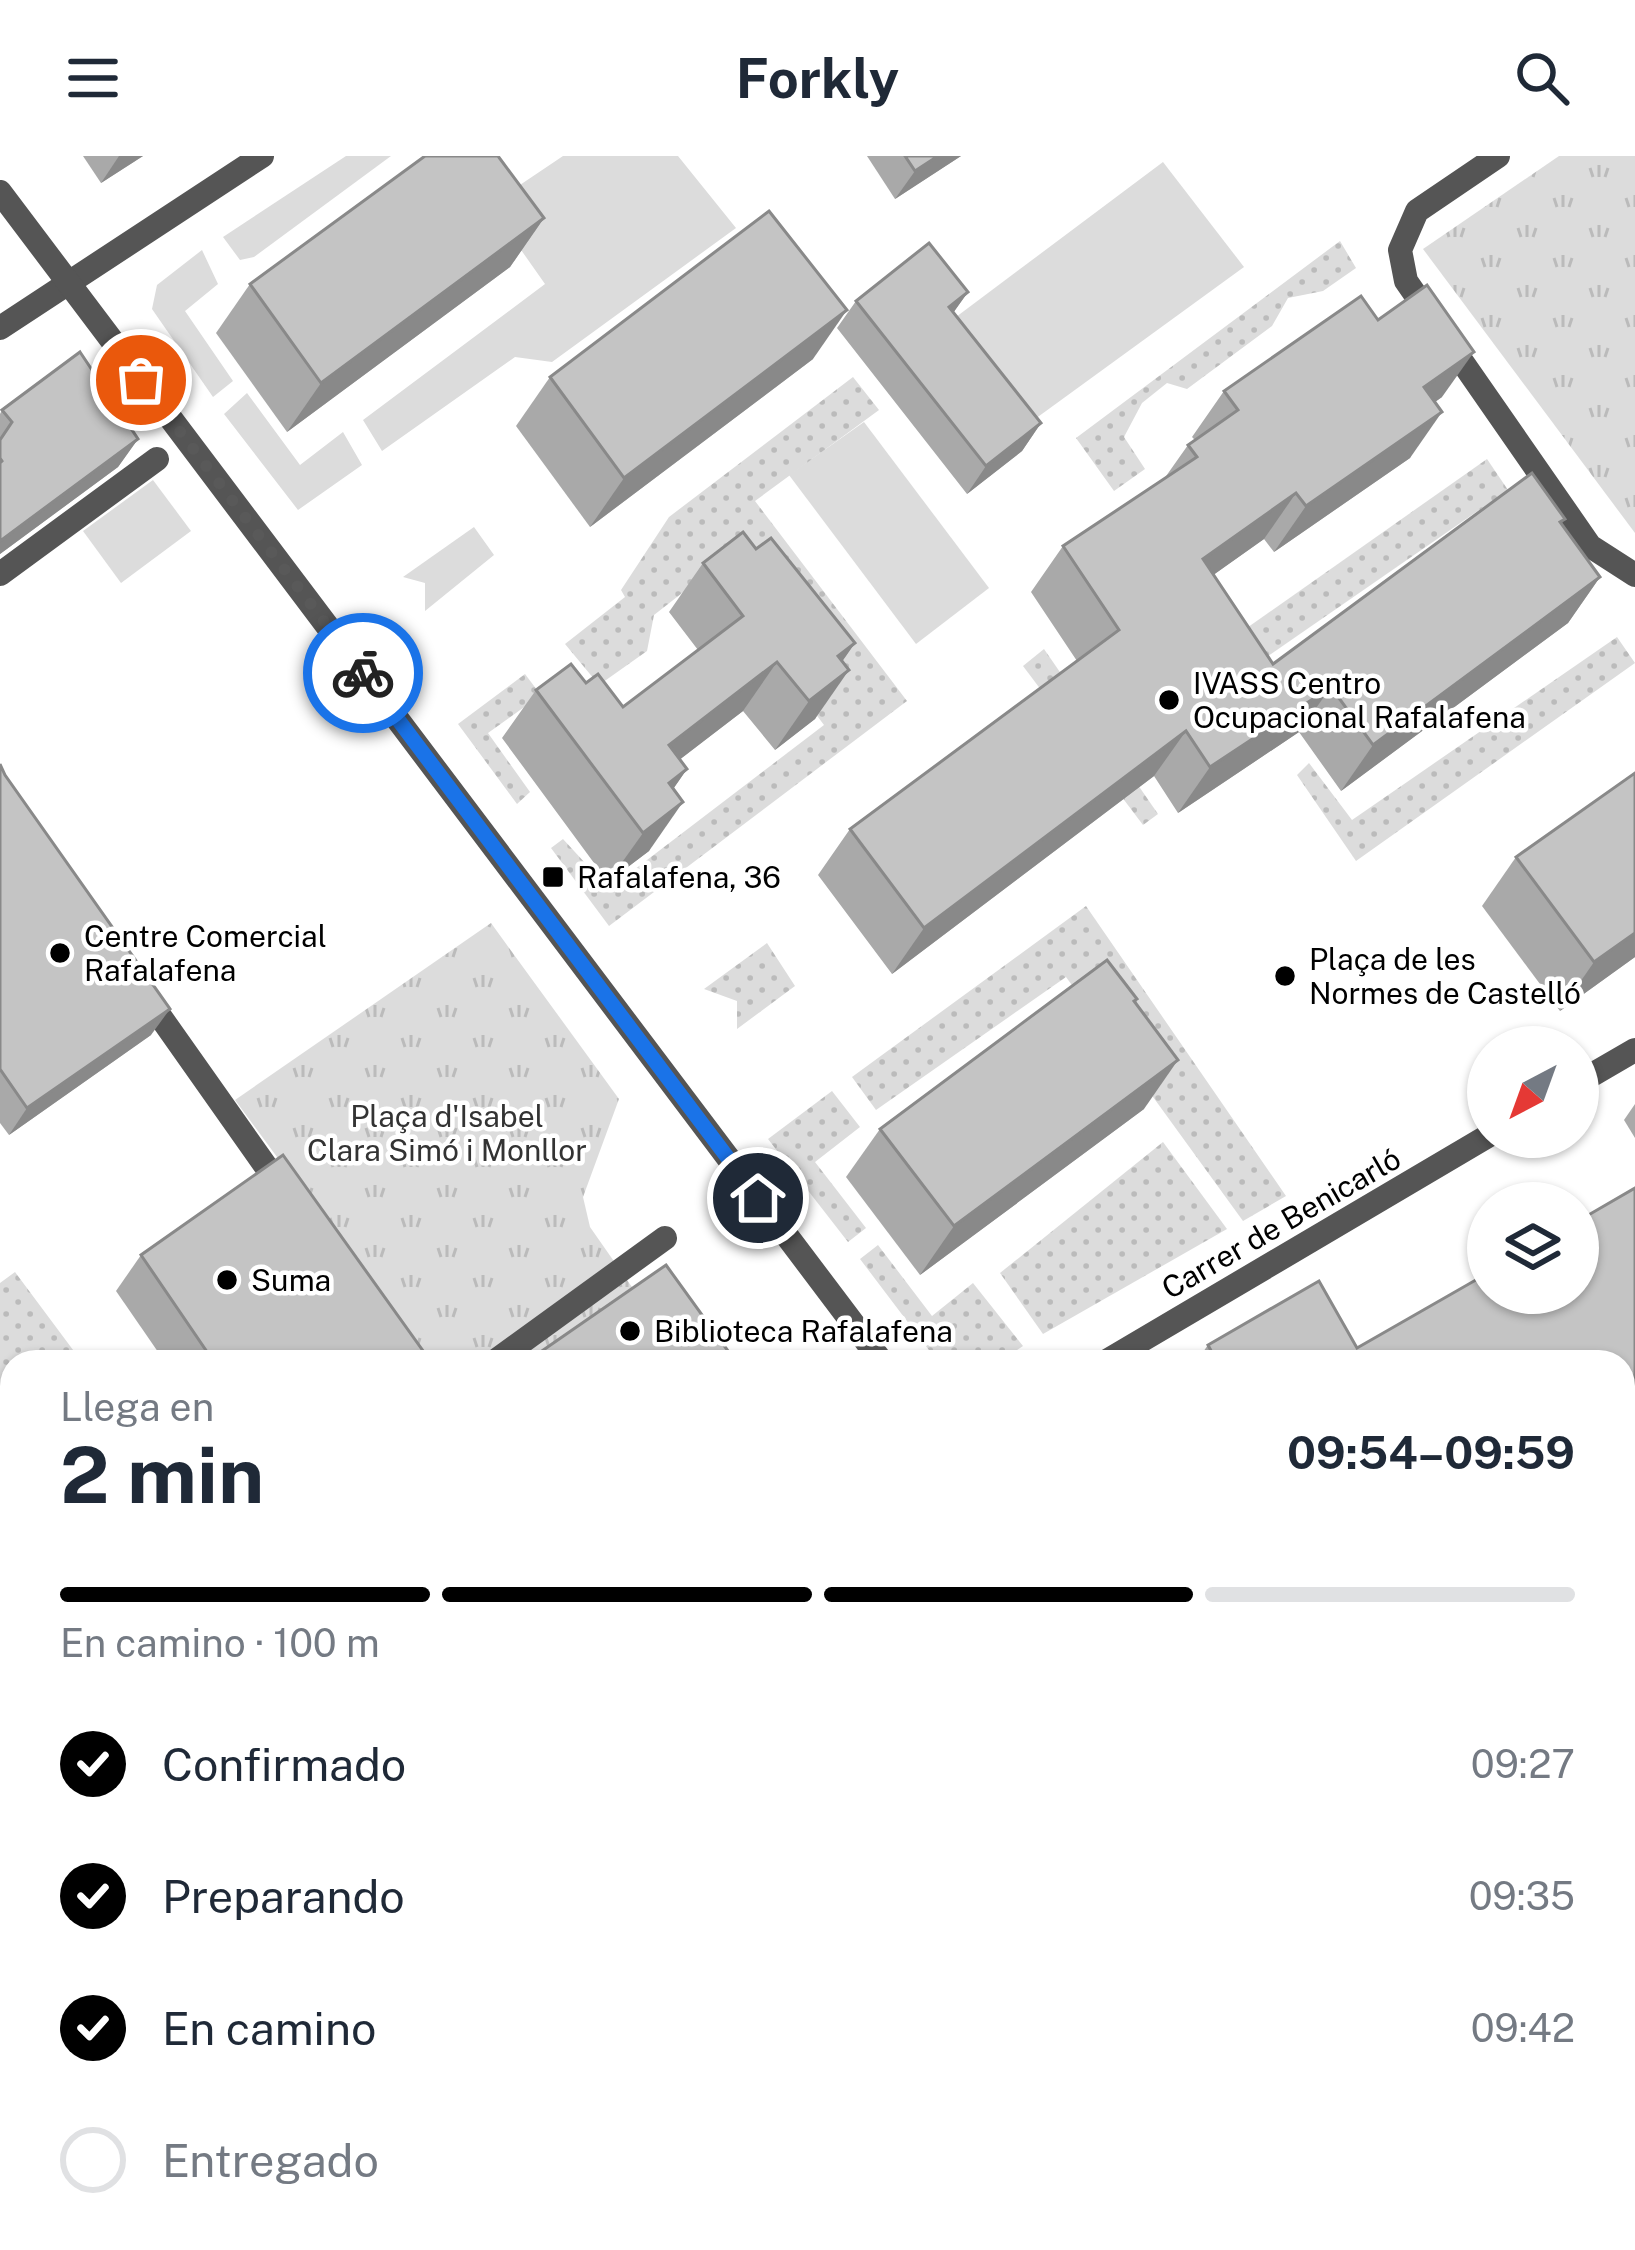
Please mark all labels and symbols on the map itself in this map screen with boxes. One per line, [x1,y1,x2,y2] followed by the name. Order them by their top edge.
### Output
[90,329,192,431] pin
[303,613,423,733] courier
[1193,665,1526,735] place label: IVASS Centro Ocupacional Rafalafena
[1156,687,1182,713] marker: IVASS Centro Ocupacional Rafalafena
[577,859,781,895] place label: Rafalafena, 36
[540,864,566,890] marker: Rafalafena, 36
[84,918,327,988] place label: Centre Comercial Rafalafena
[47,940,73,966] marker: Centre Comercial Rafalafena
[1309,941,1581,1011] place label: Plaça de les Normes de Castelló
[1272,963,1298,989] marker: Plaça de les Normes de Castelló
[1467,1026,1599,1158] north arrow
[307,1098,587,1168] park label: Plaça d'Isabel Clara Simó i Monllor
[1155,1140,1407,1306] street label: Carrer de Benicarló
[707,1147,809,1249] pin
[251,1262,331,1298] place label: Suma
[214,1267,240,1293] marker: Suma
[654,1313,953,1349] place label: Biblioteca Rafalafena
[617,1318,643,1344] marker: Biblioteca Rafalafena

